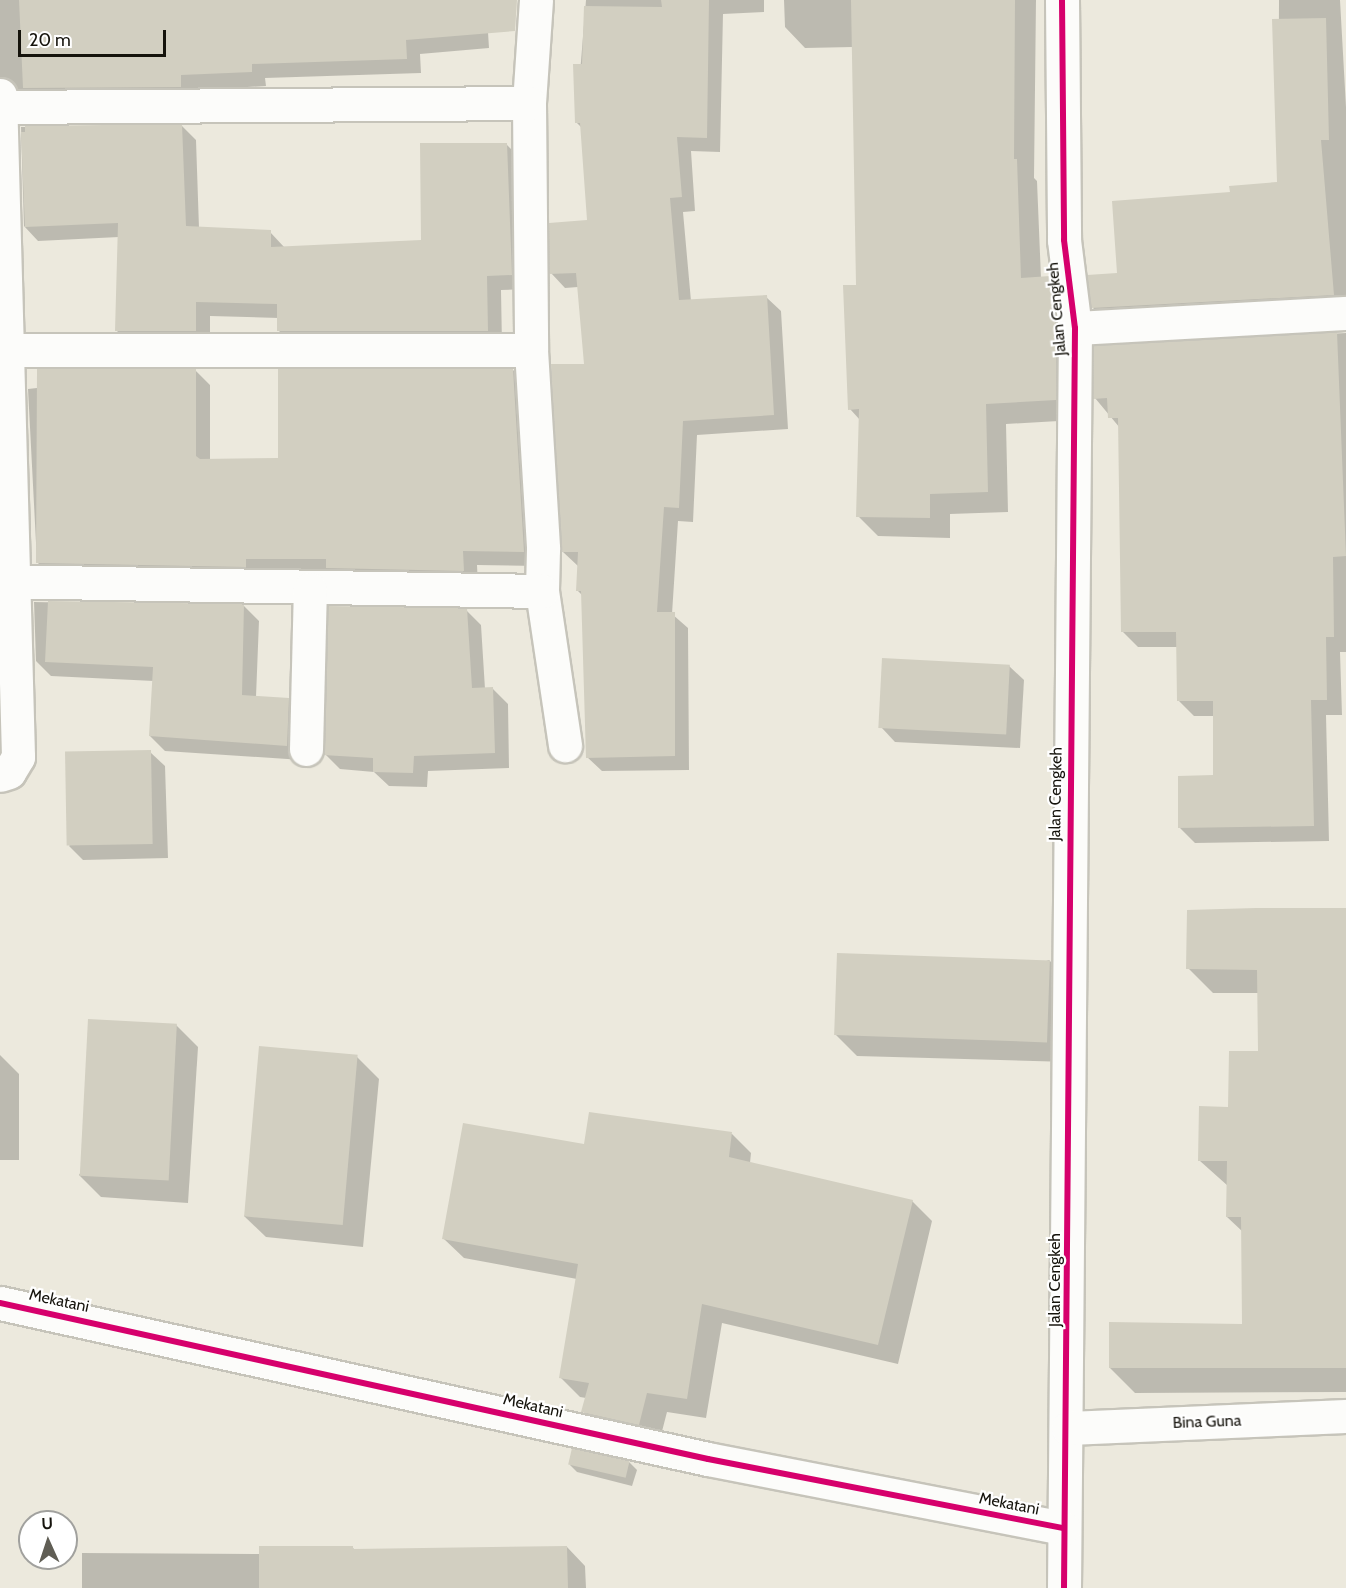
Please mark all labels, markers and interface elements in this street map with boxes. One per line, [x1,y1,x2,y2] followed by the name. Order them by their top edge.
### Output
[21,18,170,56] scale bar
[29,29,71,51] text: 20 m
[1043,261,1071,357] street label: Jalan Cengkeh
[1046,747,1066,841] street label: Jalan Cengkeh
[1045,1233,1065,1327] street label: Jalan Cengkeh
[27,1285,91,1317] street label: Mekatani
[501,1390,565,1422] street label: Mekatani
[1172,1411,1242,1433] street label: Bina Guna
[977,1489,1041,1519] street label: Mekatani
[18,1510,78,1570] north arrow
[41,1514,53,1533] text: U

